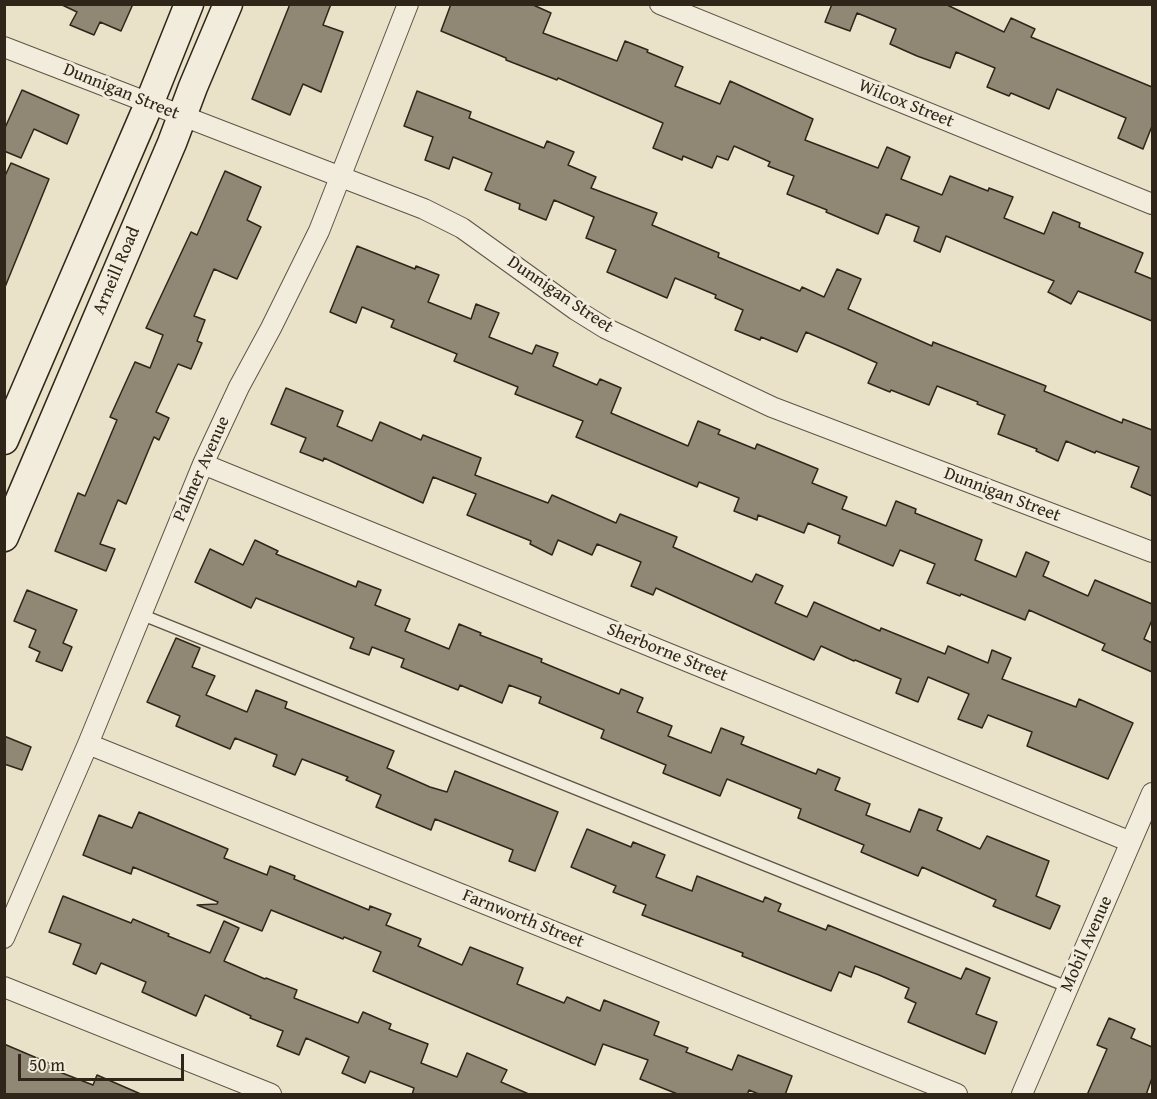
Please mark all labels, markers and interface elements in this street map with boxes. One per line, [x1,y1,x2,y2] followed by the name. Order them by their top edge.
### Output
[60,59,182,125] street label: Dunnigan Street
[855,75,957,133] street label: Wilcox Street
[89,224,145,318] street label: Arneill Road
[503,252,617,338] street label: Dunnigan Street
[169,413,235,525] street label: Palmer Avenue
[941,463,1063,527] street label: Dunnigan Street
[603,619,731,687] street label: Sherborne Street
[459,885,587,953] street label: Farnworth Street
[1056,893,1118,995] street label: Mobil Avenue
[21,1042,188,1080] scale bar
[29,1051,65,1078] text: 50 m

